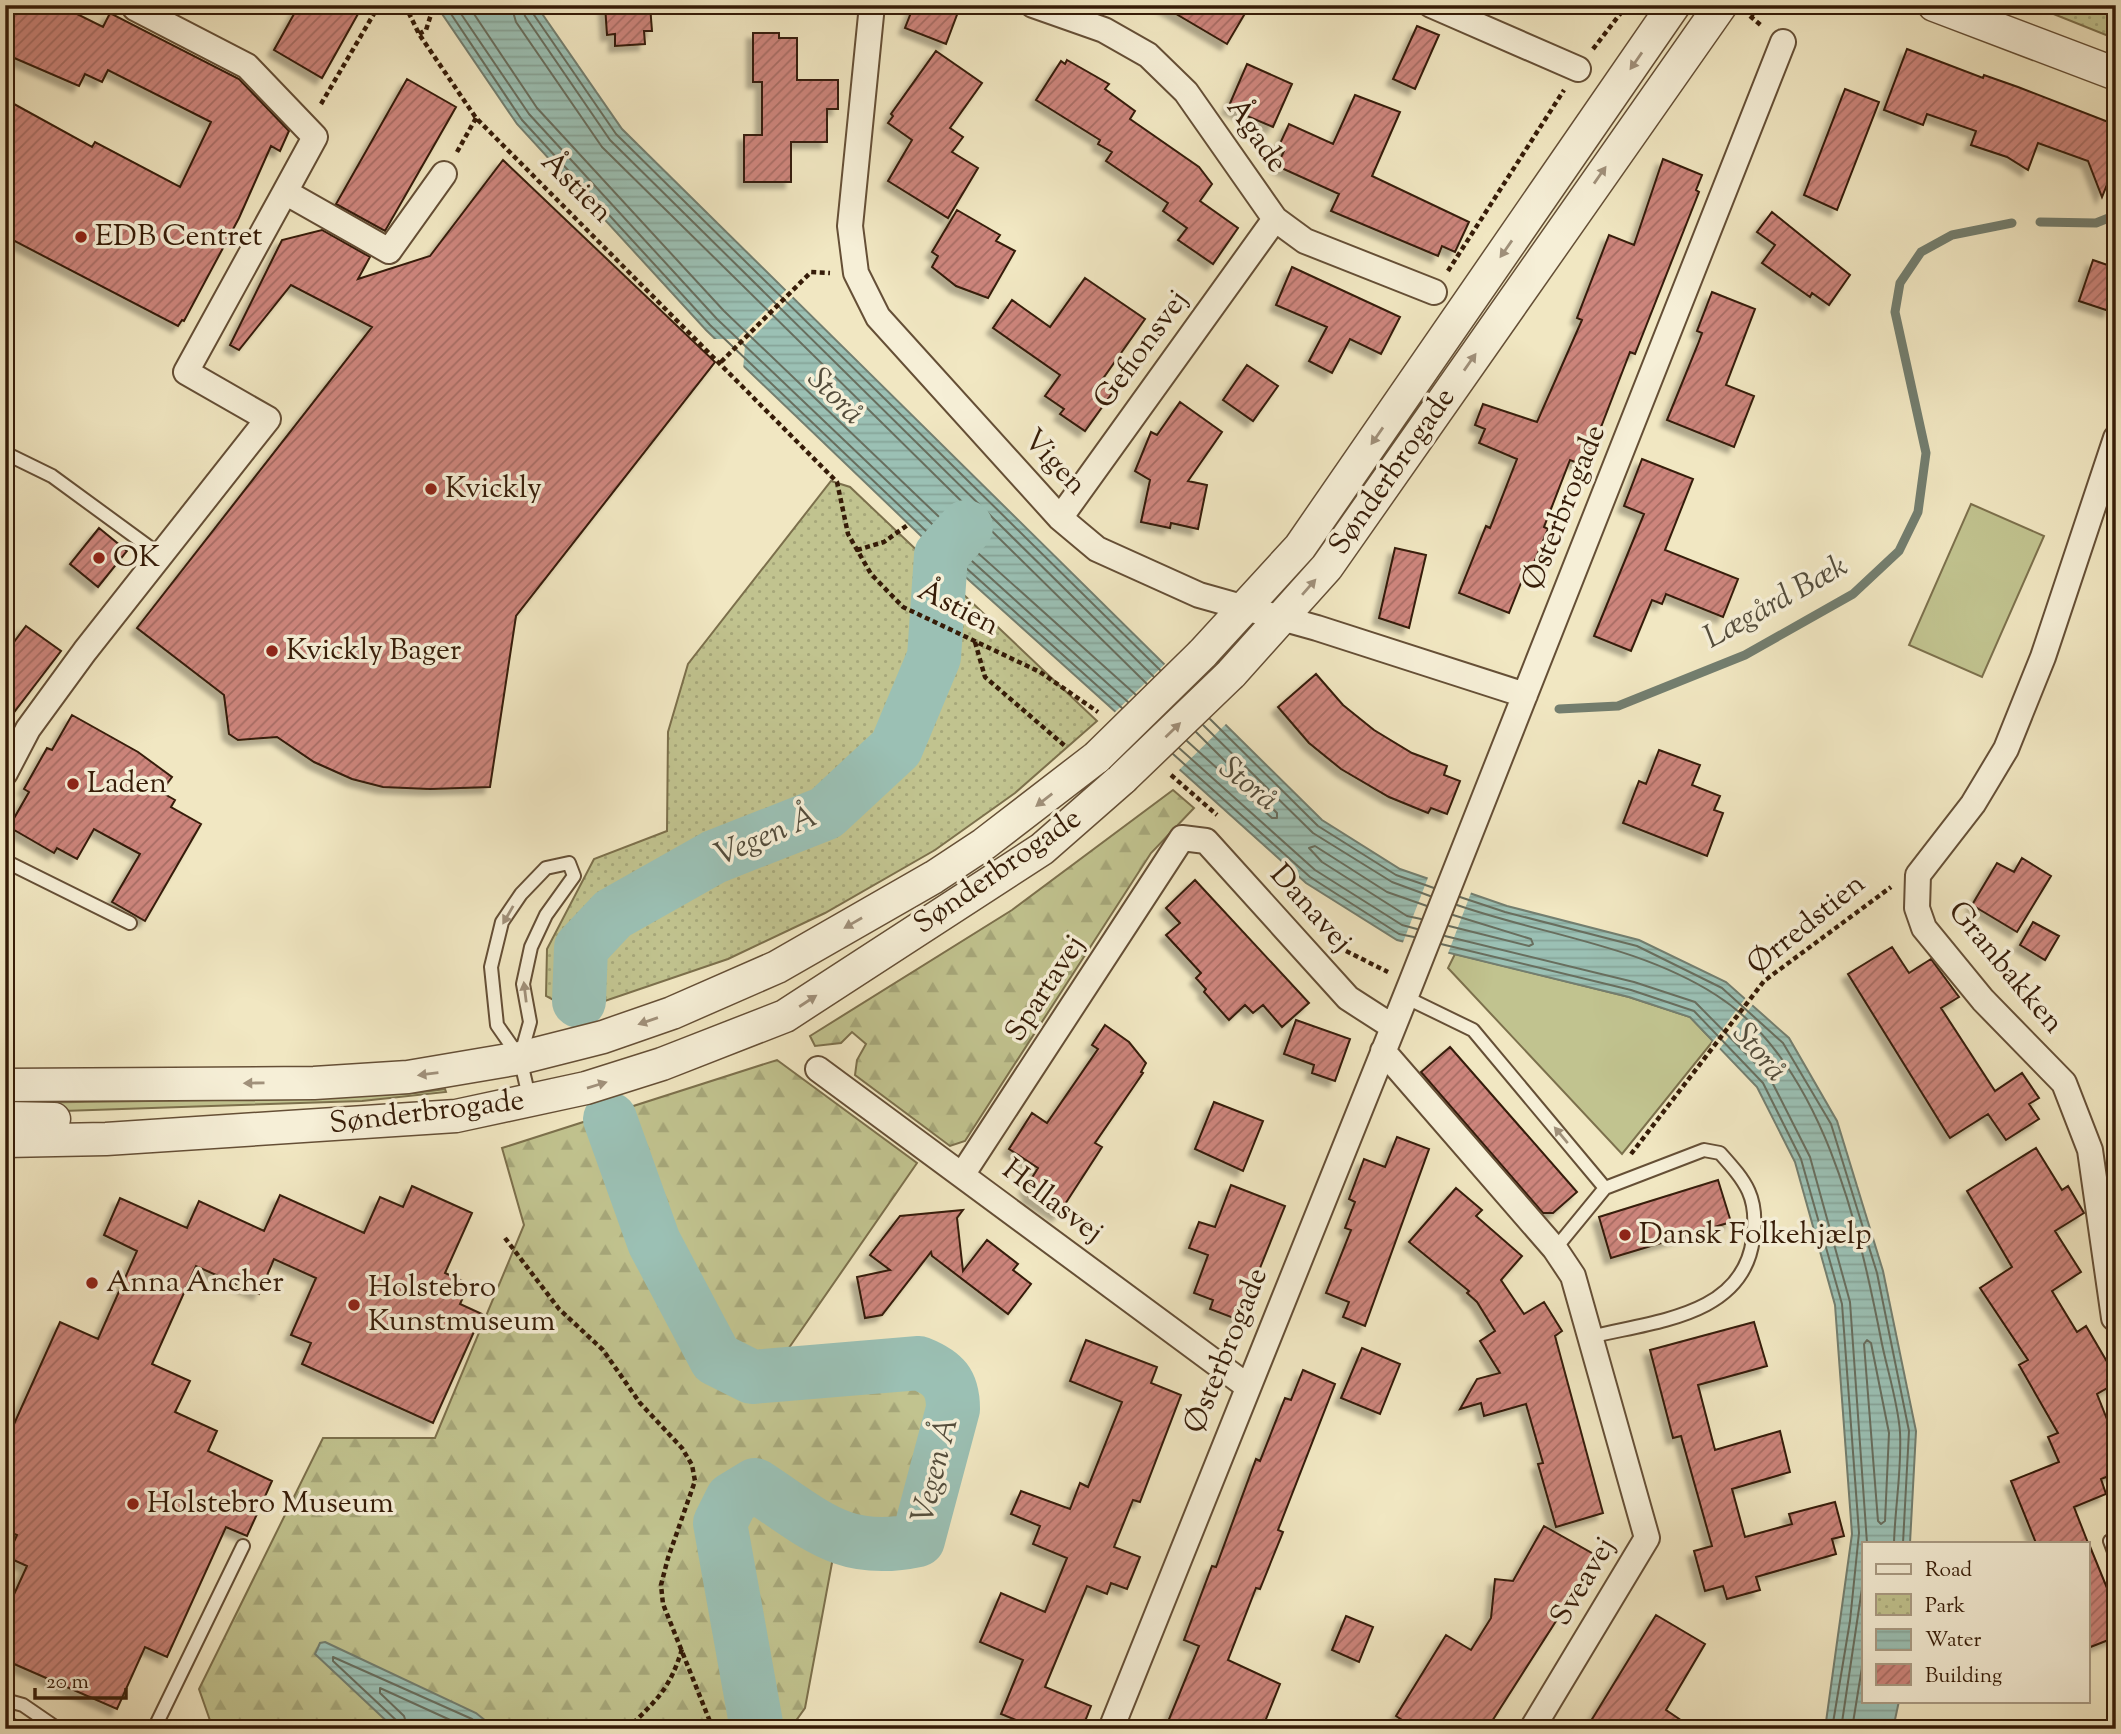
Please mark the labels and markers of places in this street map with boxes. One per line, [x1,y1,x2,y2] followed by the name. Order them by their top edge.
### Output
[95,216,263,259] place label: EDB Centret
[73,229,89,245] marker: EDB Centret
[445,468,542,511] place label: Kvickly
[423,481,439,497] marker: Kvickly
[113,537,161,580] place label: OK
[91,550,107,566] marker: OK
[286,630,461,673] place label: Kvickly Bager
[264,643,280,659] marker: Kvickly Bager
[87,763,167,806] place label: Laden
[65,776,81,792] marker: Laden
[1639,1214,1872,1257] place label: Dansk Folkehjælp
[1617,1227,1633,1243] marker: Dansk Folkehjælp
[106,1262,284,1305] place label: Anna Ancher
[368,1267,556,1344] place label: Holstebro Kunstmuseum
[84,1275,100,1291] marker: Anna Ancher
[346,1297,362,1313] marker: Holstebro Kunstmuseum
[147,1483,394,1526] place label: Holstebro Museum
[125,1496,141,1512] marker: Holstebro Museum

